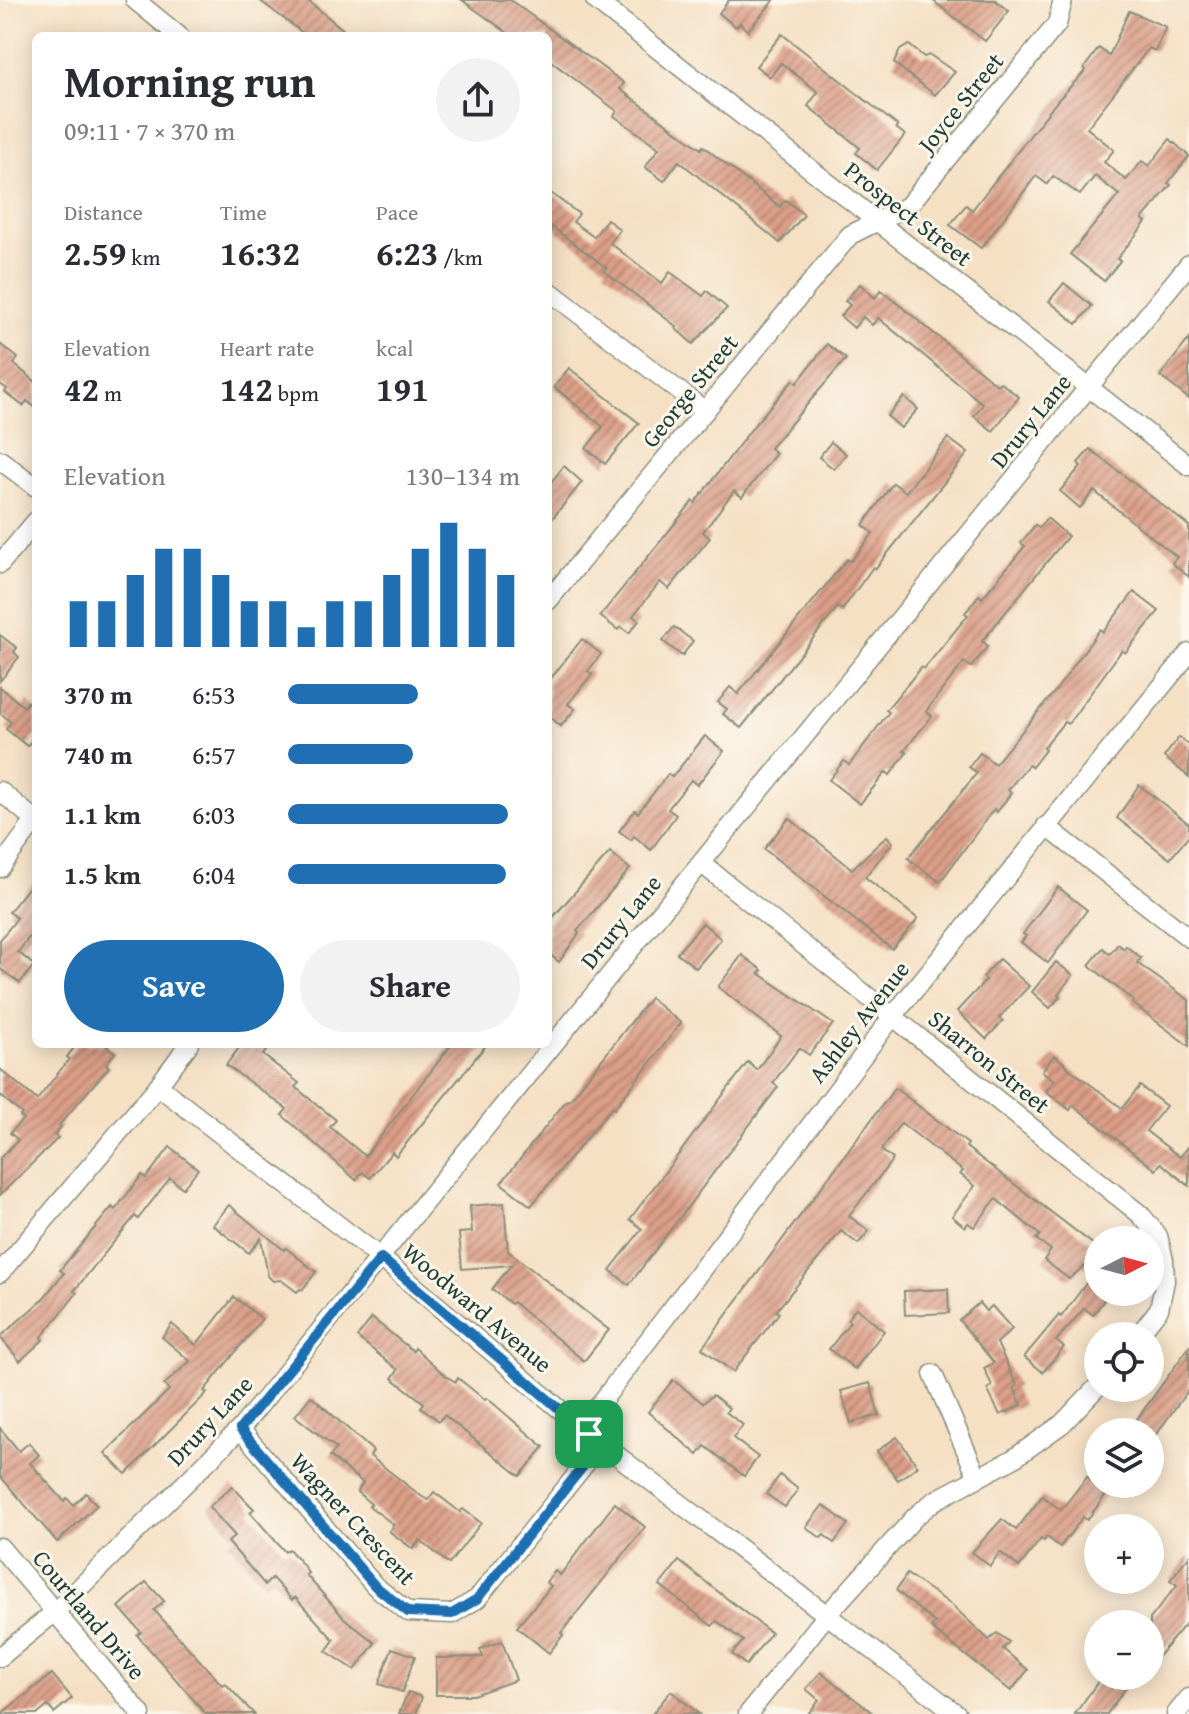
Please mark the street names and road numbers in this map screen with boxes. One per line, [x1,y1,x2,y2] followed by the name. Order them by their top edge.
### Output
[907,45,1012,163] street label: Joyce Street
[837,153,980,275] street label: Prospect Street
[633,326,747,455] street label: George Street
[982,366,1080,475] street label: Drury Lane
[572,867,670,976] street label: Drury Lane
[800,953,918,1090] street label: Ashley Avenue
[921,1002,1058,1122] street label: Sharron Street
[395,1234,560,1381] street label: Woodward Avenue
[159,1368,261,1474] street label: Drury Lane
[283,1445,424,1593] street label: Wagner Crescent
[25,1542,154,1687] street label: Courtland Drive

